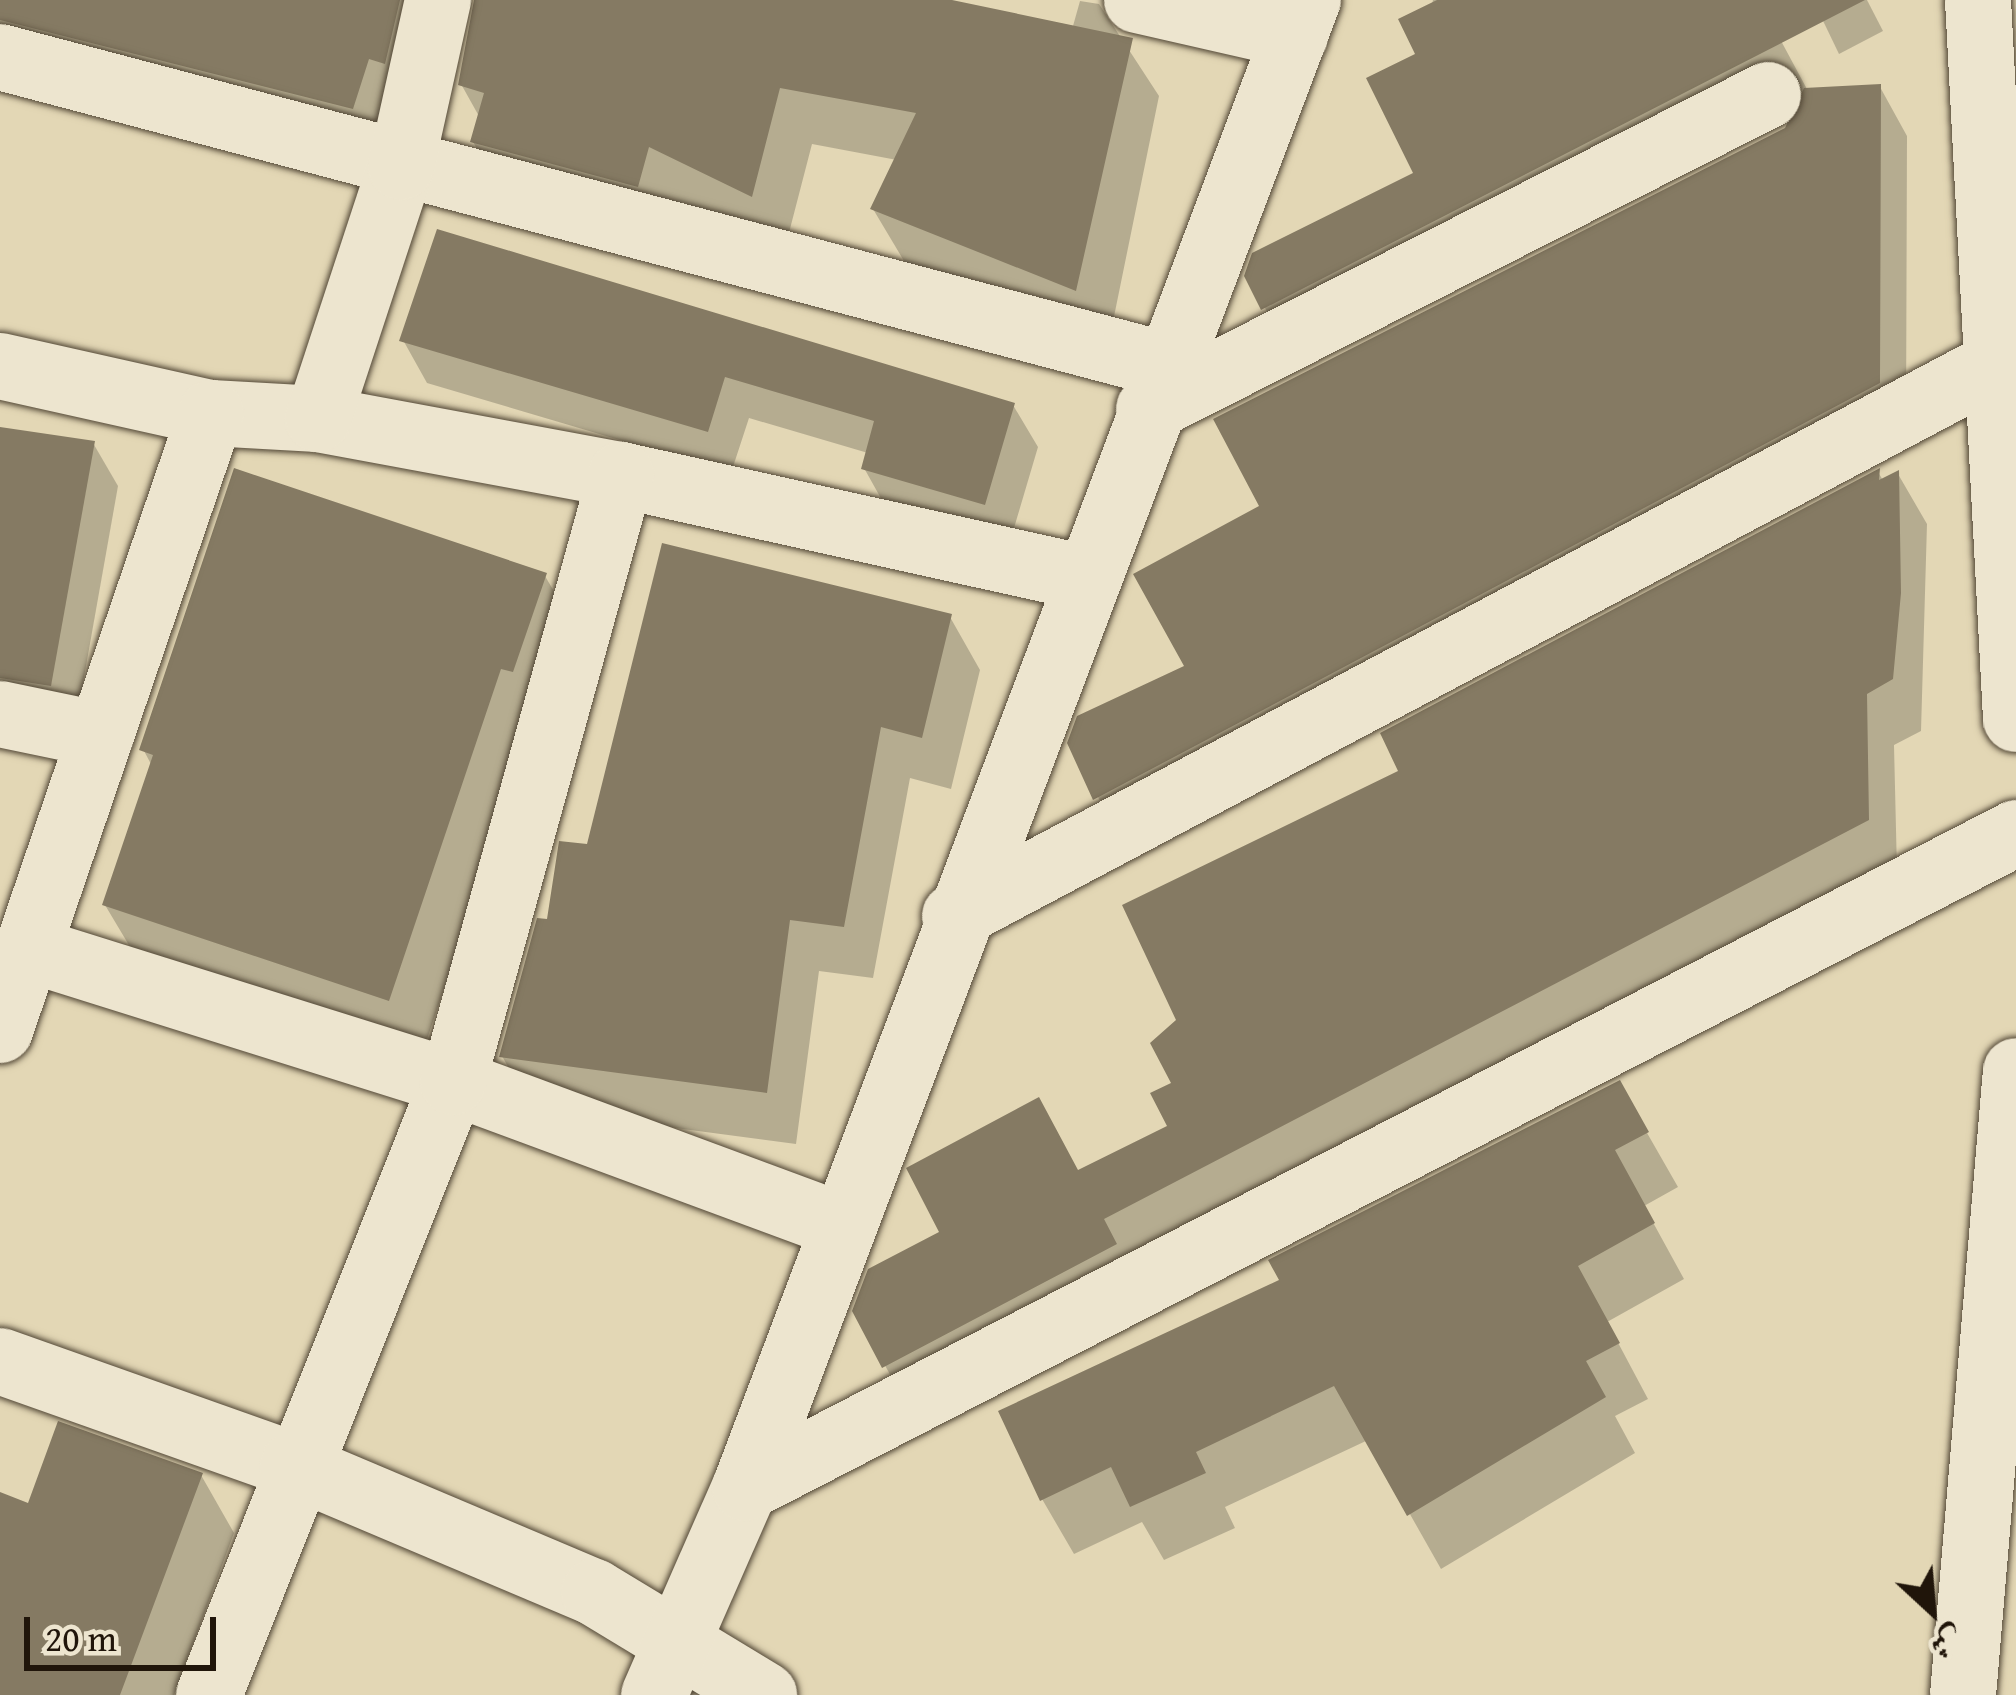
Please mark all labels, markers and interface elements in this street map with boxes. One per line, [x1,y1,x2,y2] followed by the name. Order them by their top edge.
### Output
[1872,1551,1992,1671] north arrow
[30,1593,222,1667] scale bar
[45,1611,117,1664] text: 20 m
[1923,1615,1973,1672] text: ش

